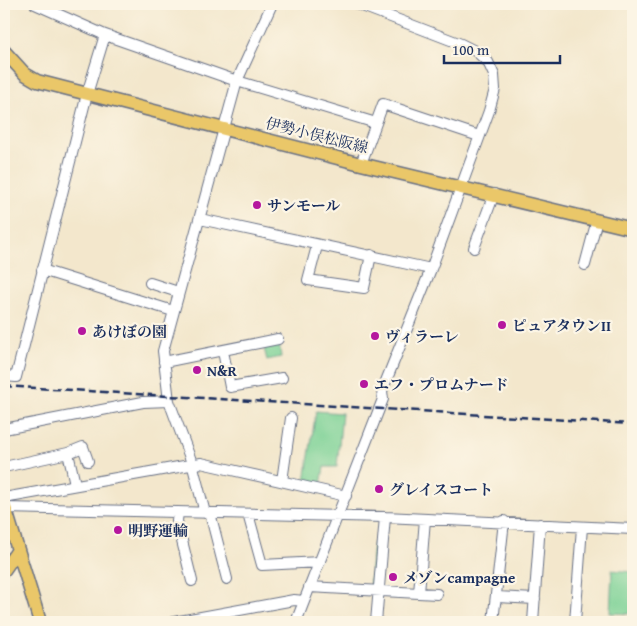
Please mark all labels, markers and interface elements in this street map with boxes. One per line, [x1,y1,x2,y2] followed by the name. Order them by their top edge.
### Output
[444,32,561,64] scale bar
[452,39,490,60] text: 100 m
[264,112,370,158] street label: 伊勢小俣松阪線
[267,195,340,216] place label: サンモール
[251,199,263,211] marker: サンモール
[512,315,611,336] place label: ピュアタウンⅡ
[496,319,508,331] marker: ピュアタウンⅡ
[92,321,167,342] place label: あけぼの園
[76,325,88,337] marker: あけぼの園
[385,326,459,347] place label: ヴィラーレ
[369,330,381,342] marker: ヴィラーレ
[207,360,238,381] place label: N&R
[191,364,203,376] marker: N&R
[374,374,509,395] place label: エフ・プロムナード
[358,378,370,390] marker: エフ・プロムナード
[389,479,493,500] place label: グレイスコート
[373,483,385,495] marker: グレイスコート
[128,520,188,541] place label: 明野運輸
[112,524,124,536] marker: 明野運輸
[403,567,515,588] place label: メゾンcampagne
[387,571,399,583] marker: メゾンcampagne

